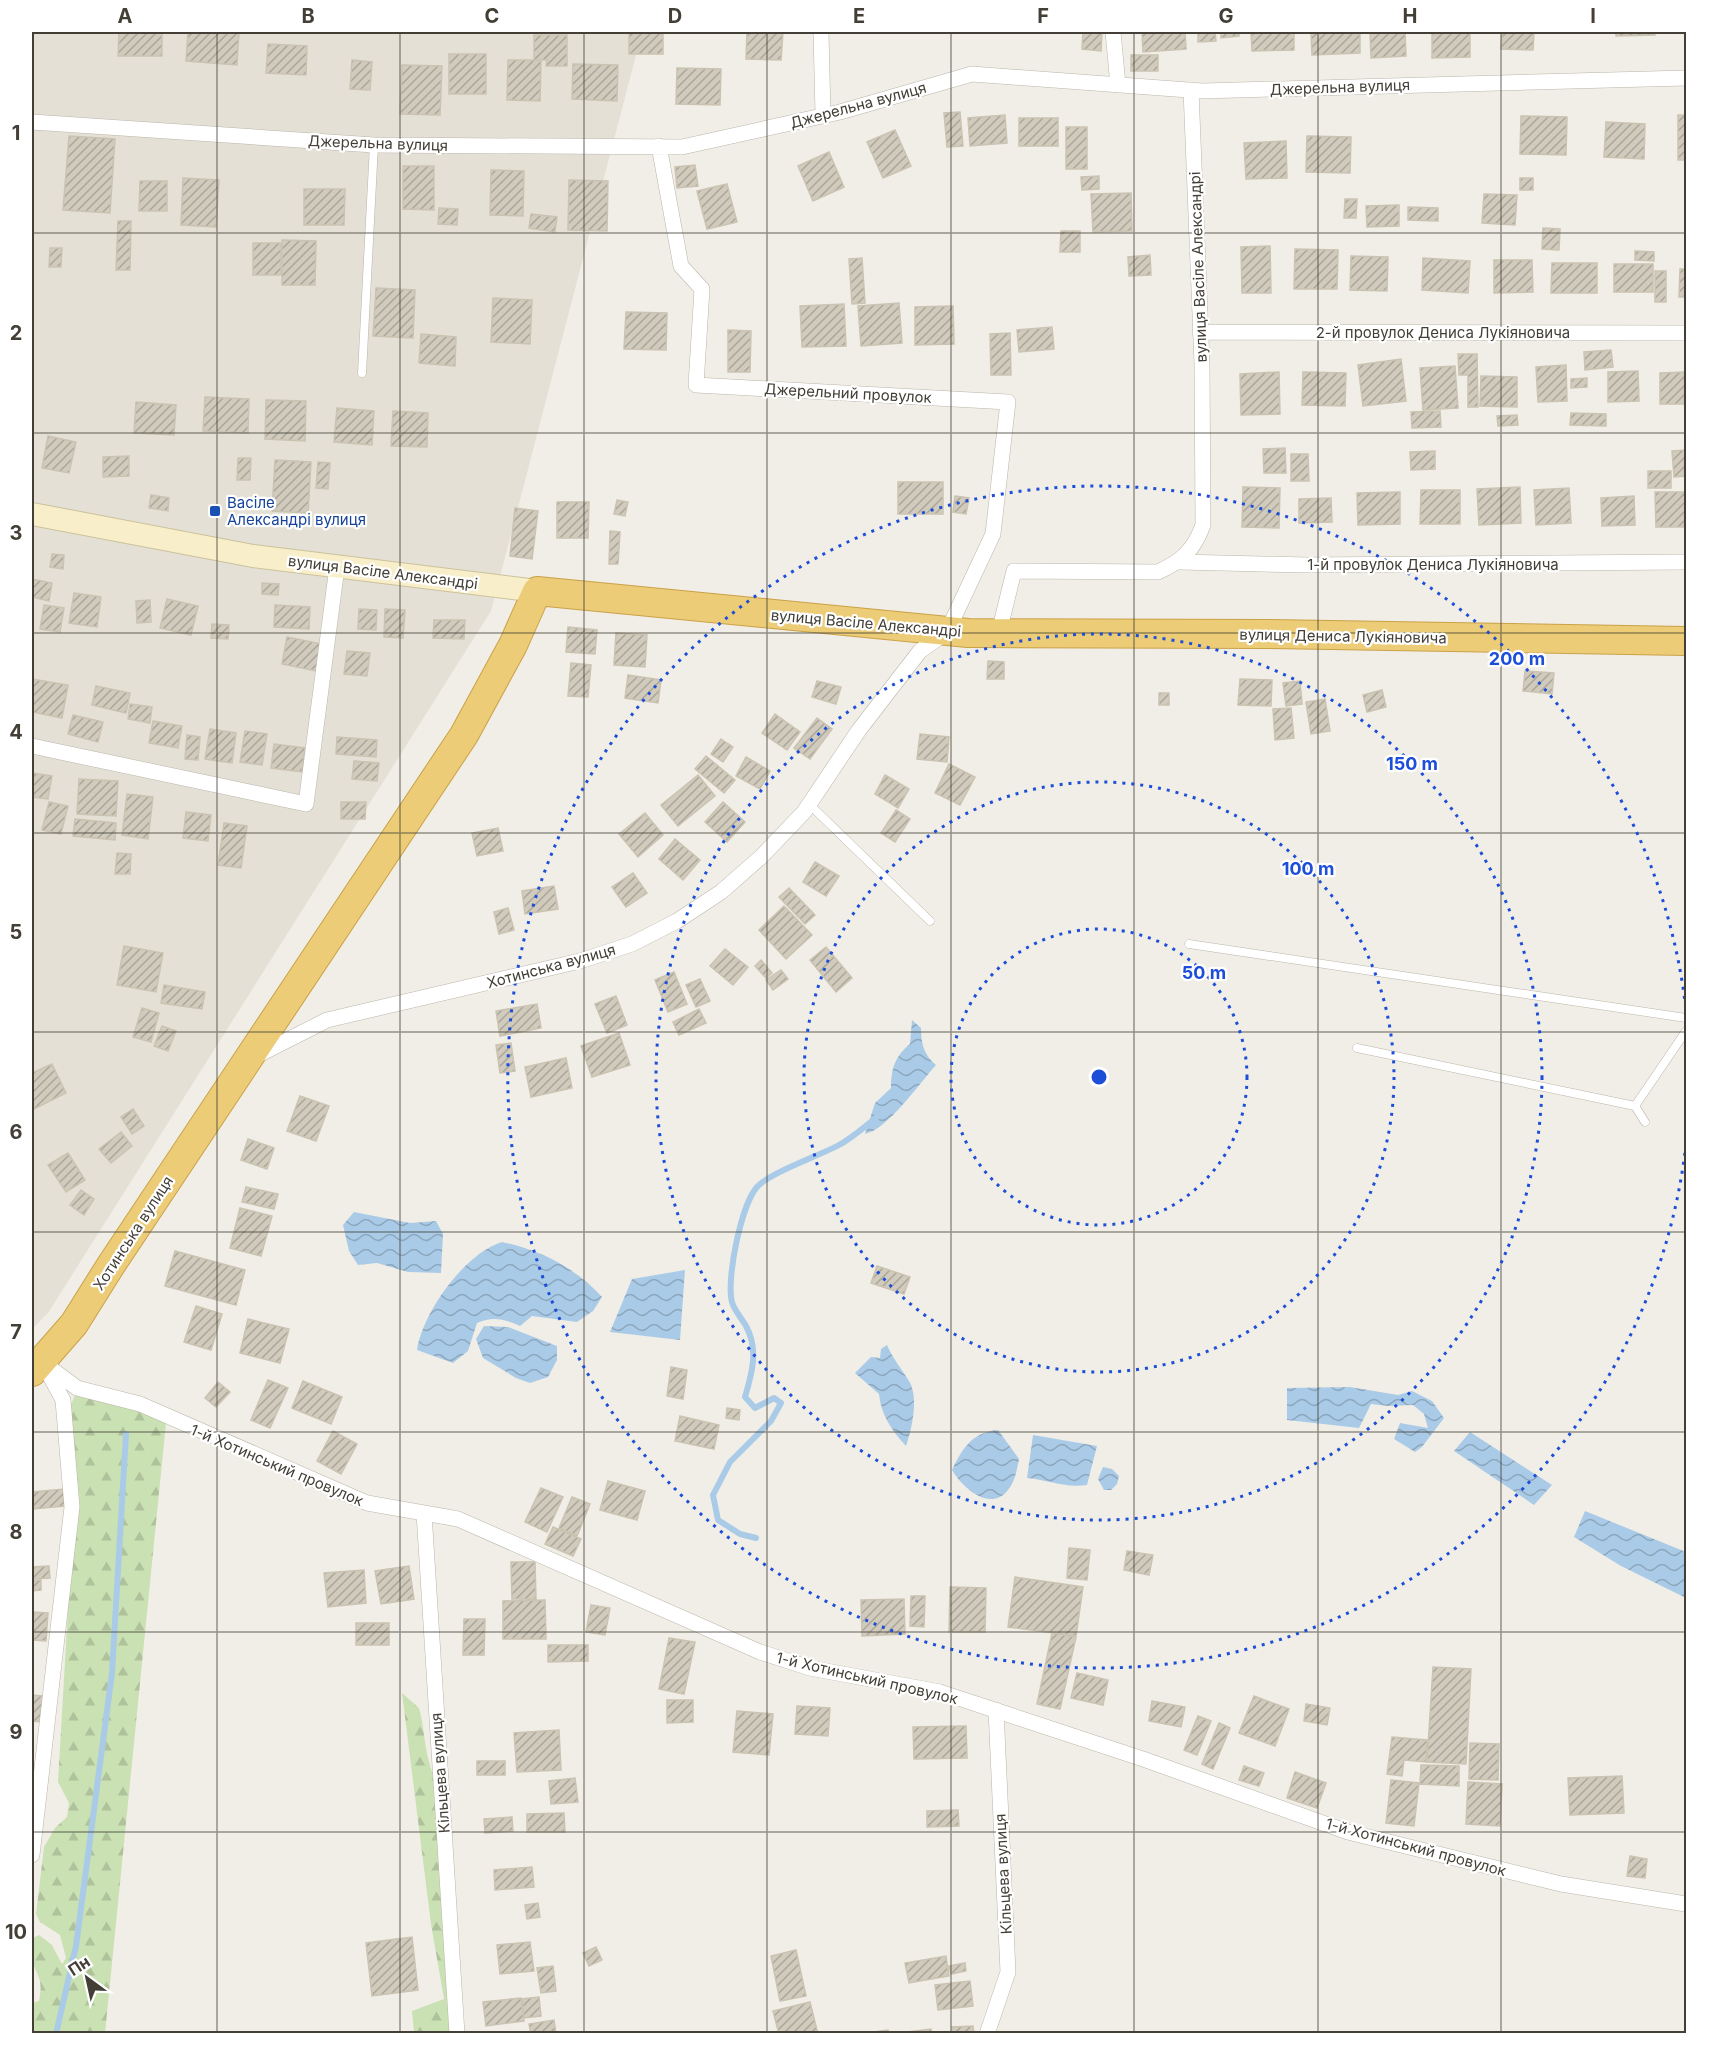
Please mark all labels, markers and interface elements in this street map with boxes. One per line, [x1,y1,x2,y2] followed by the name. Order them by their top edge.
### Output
[118,4,133,28] text: A
[301,4,315,28] text: B
[485,4,499,28] text: C
[668,4,682,28] text: D
[853,4,865,28] text: E
[1037,4,1049,28] text: F
[1218,4,1234,28] text: G
[1403,4,1417,28] text: H
[1590,4,1596,28] text: I
[1270,75,1410,99] street label: Джерельна вулиця
[788,78,928,132] street label: Джерельна вулиця
[12,121,20,145] text: 1
[308,131,448,155] street label: Джерельна вулиця
[1185,171,1211,363] street label: вулиця Васіле Александрі
[10,321,22,345] text: 2
[1316,323,1570,342] street label: 2-й провулок Дениса Лукіяновича
[764,379,932,407] street label: Джерельний провулок
[227,493,366,529] place label: Васіле Александрі вулиця
[208,504,222,518] marker: Васіле Александрі вулиця
[10,521,22,545] text: 3
[287,551,479,593] street label: вулиця Васіле Александрі
[1307,555,1559,574] street label: 1-й провулок Дениса Лукіяновича
[770,605,962,641] street label: вулиця Васіле Александрі
[1239,625,1447,647] street label: вулиця Дениса Лукіяновича
[1489,648,1545,669] text: 200 m
[9,720,23,744] text: 4
[1386,753,1438,774] text: 150 m
[1282,858,1334,879] text: 100 m
[10,920,22,944] text: 5
[485,940,617,992] street label: Хотинська вулиця
[1182,962,1226,983] text: 50 m
[1089,1067,1109,1087] centre of rings
[10,1120,23,1144] text: 6
[89,1172,177,1294] street label: Хотинська вулиця
[10,1320,22,1344] text: 7
[188,1420,366,1510] street label: 1-й Хотинський провулок
[9,1520,23,1544] text: 8
[774,1648,960,1708] street label: 1-й Хотинський провулок
[426,1712,454,1834] street label: Кільцева вулиця
[10,1720,23,1744] text: 9
[990,1813,1016,1935] street label: Кільцева вулиця
[1324,1814,1508,1880] street label: 1-й Хотинський провулок
[5,1920,27,1944] text: 10
[57,1948,117,2008] north arrow
[64,1951,93,1980] text: Пн

